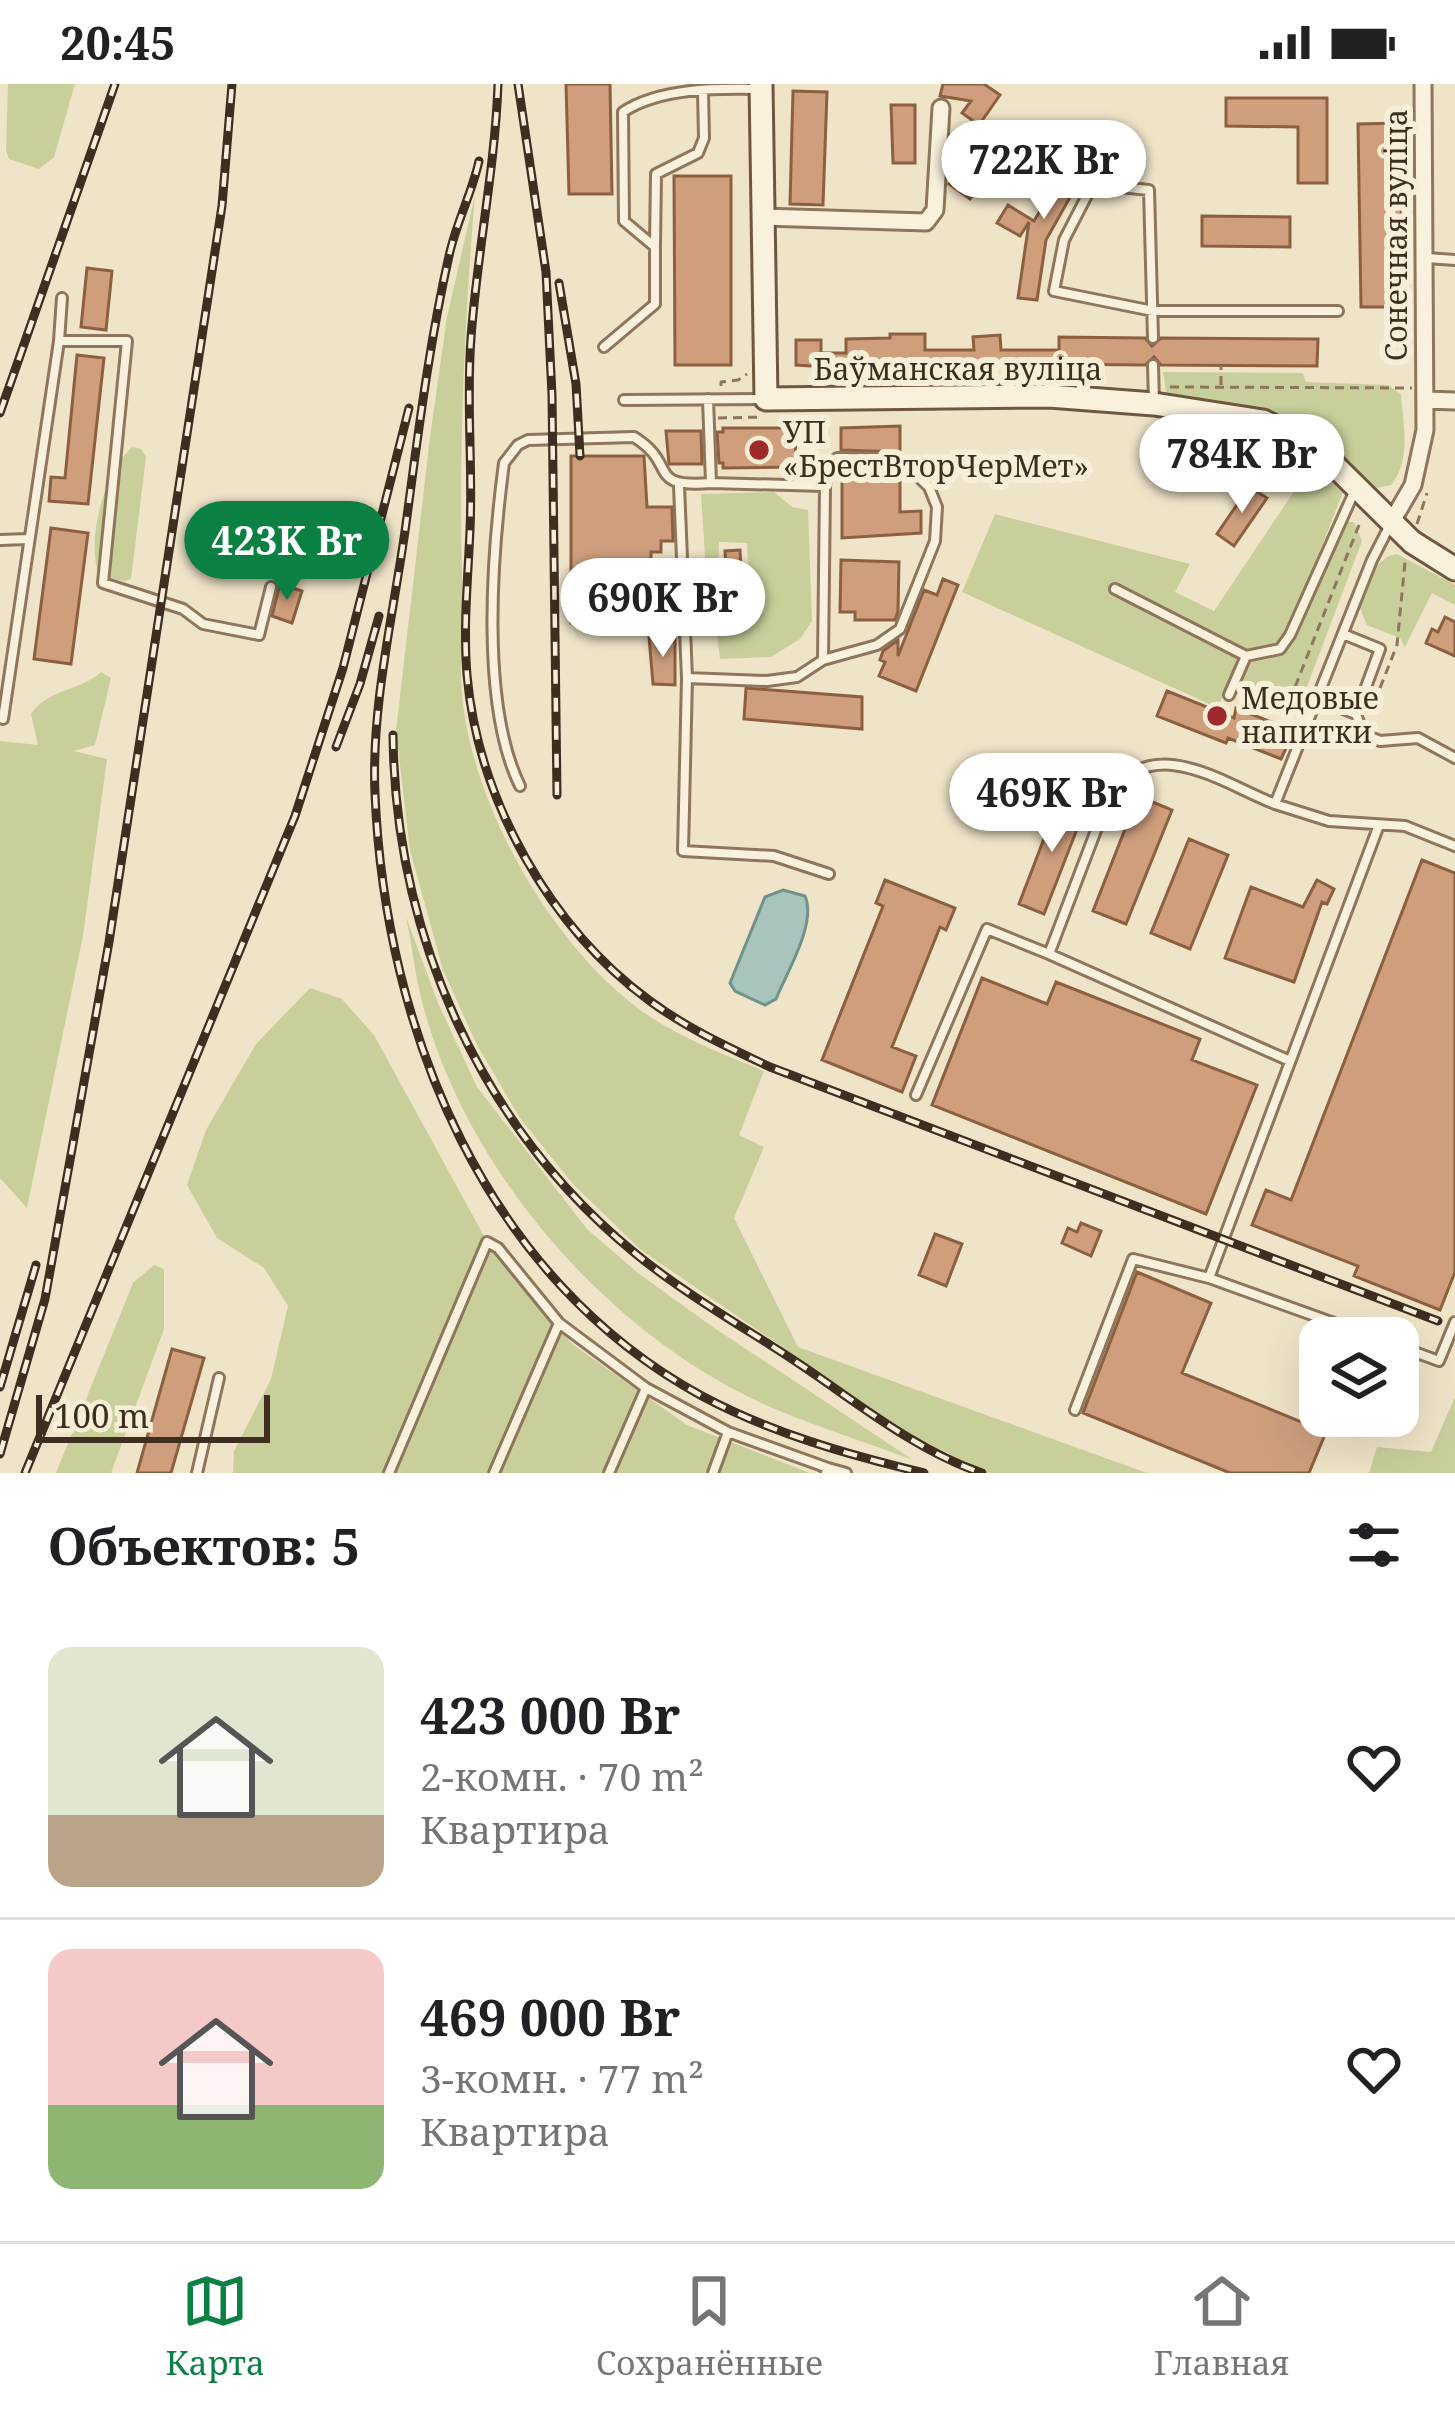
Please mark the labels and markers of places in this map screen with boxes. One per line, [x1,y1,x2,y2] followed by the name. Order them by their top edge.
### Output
[933,120,1155,222] pin: 722K Br
[783,411,1089,486] place label: УП «БрестВторЧерМет»
[1131,414,1353,516] pin: 784K Br
[746,437,772,463] marker: УП «БрестВторЧерМет»
[176,501,398,603] pin: 423K Br
[552,558,774,660] pin: 690K Br
[1241,677,1379,752] place label: Медовые напитки
[1204,703,1230,729] marker: Медовые напитки
[941,753,1163,855] pin: 469K Br

